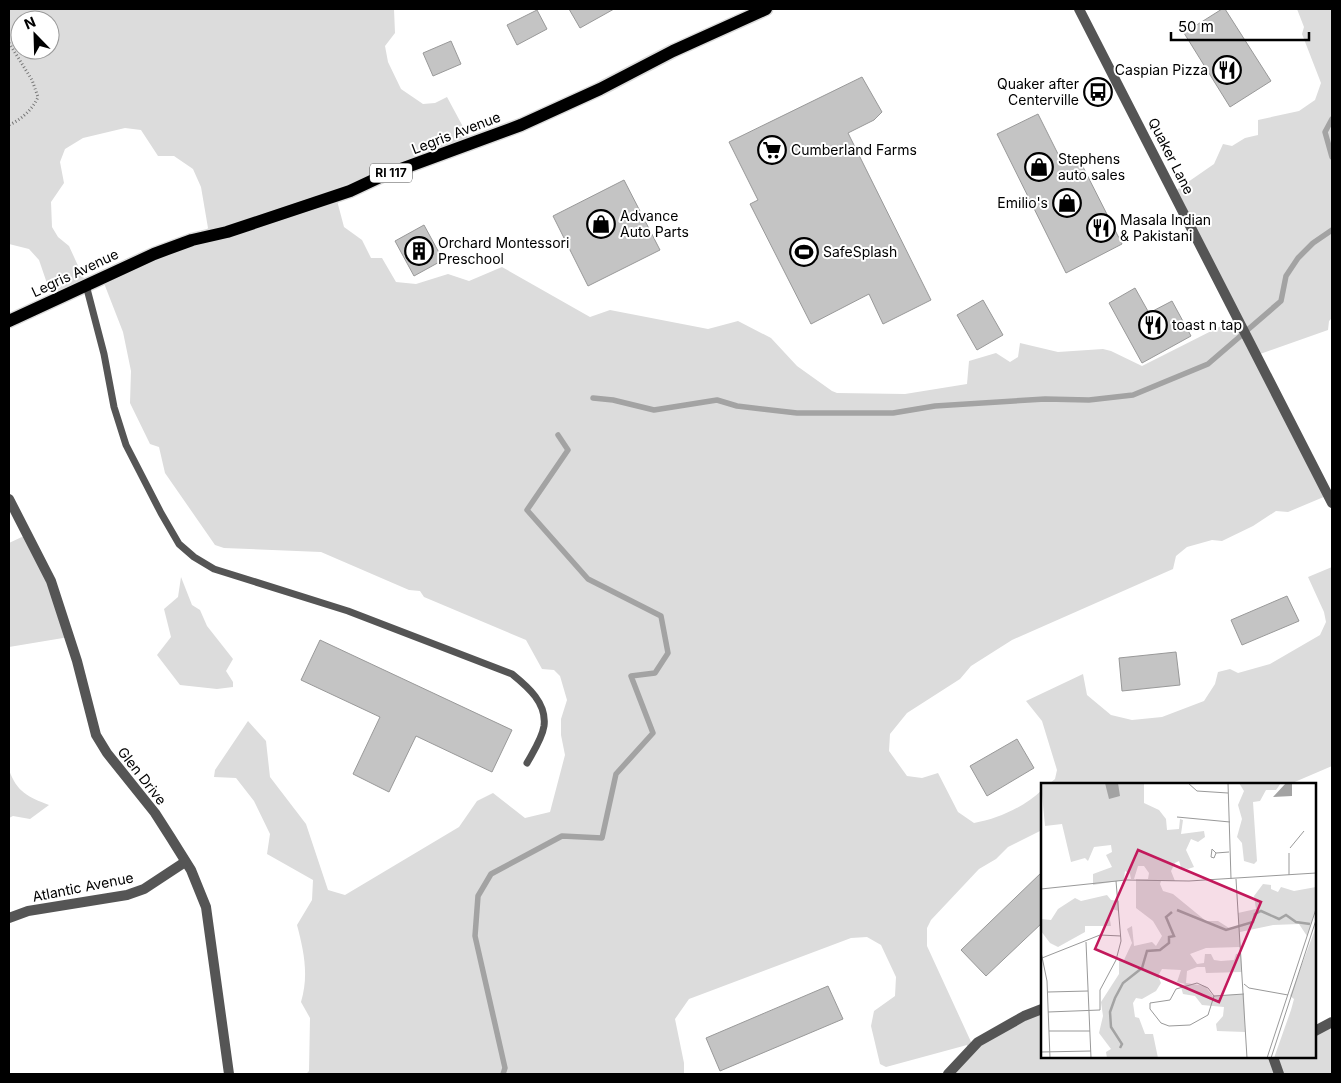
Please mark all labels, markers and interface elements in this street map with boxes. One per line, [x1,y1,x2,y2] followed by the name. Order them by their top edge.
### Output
[10,10,60,60] north arrow
[1171,10,1308,42] scale bar
[21,13,38,32] text: N
[1178,17,1214,36] text: 50 m
[1212,55,1242,85] restaurant icon: Caspian Pizza
[1115,61,1208,78] place label: Caspian Pizza
[997,75,1079,108] place label: Quaker after Centerville
[1083,77,1113,107] bus stop icon: Quaker after Centerville
[409,108,503,157] street label: Legris Avenue
[1145,115,1198,197] street label: Quaker Lane
[757,135,787,165] supermarket icon: Cumberland Farms
[791,141,917,158] place label: Cumberland Farms
[1058,150,1125,183] place label: Stephens auto sales
[1024,152,1054,182] shop icon: Stephens auto sales
[370,164,412,182] road number: RI 117
[1052,188,1082,218] shop icon: Emilio's
[997,194,1048,211] place label: Emilio's
[620,207,689,240] place label: Advance Auto Parts
[586,209,616,239] shop icon: Advance Auto Parts
[1120,211,1211,244] place label: Masala Indian & Pakistani
[1086,213,1116,243] restaurant icon: Masala Indian & Pakistani
[438,234,569,267] place label: Orchard Montessori Preschool
[404,236,434,266] building icon: Orchard Montessori Preschool
[789,237,819,267] sports icon: SafeSplash
[823,243,897,260] place label: SafeSplash
[29,245,121,300] street label: Legris Avenue
[1138,310,1168,340] restaurant icon: toast n tap
[1172,316,1242,333] place label: toast n tap
[114,743,170,808] street label: Glen Drive
[1041,783,1316,1058] inset map
[31,868,135,905] street label: Atlantic Avenue

